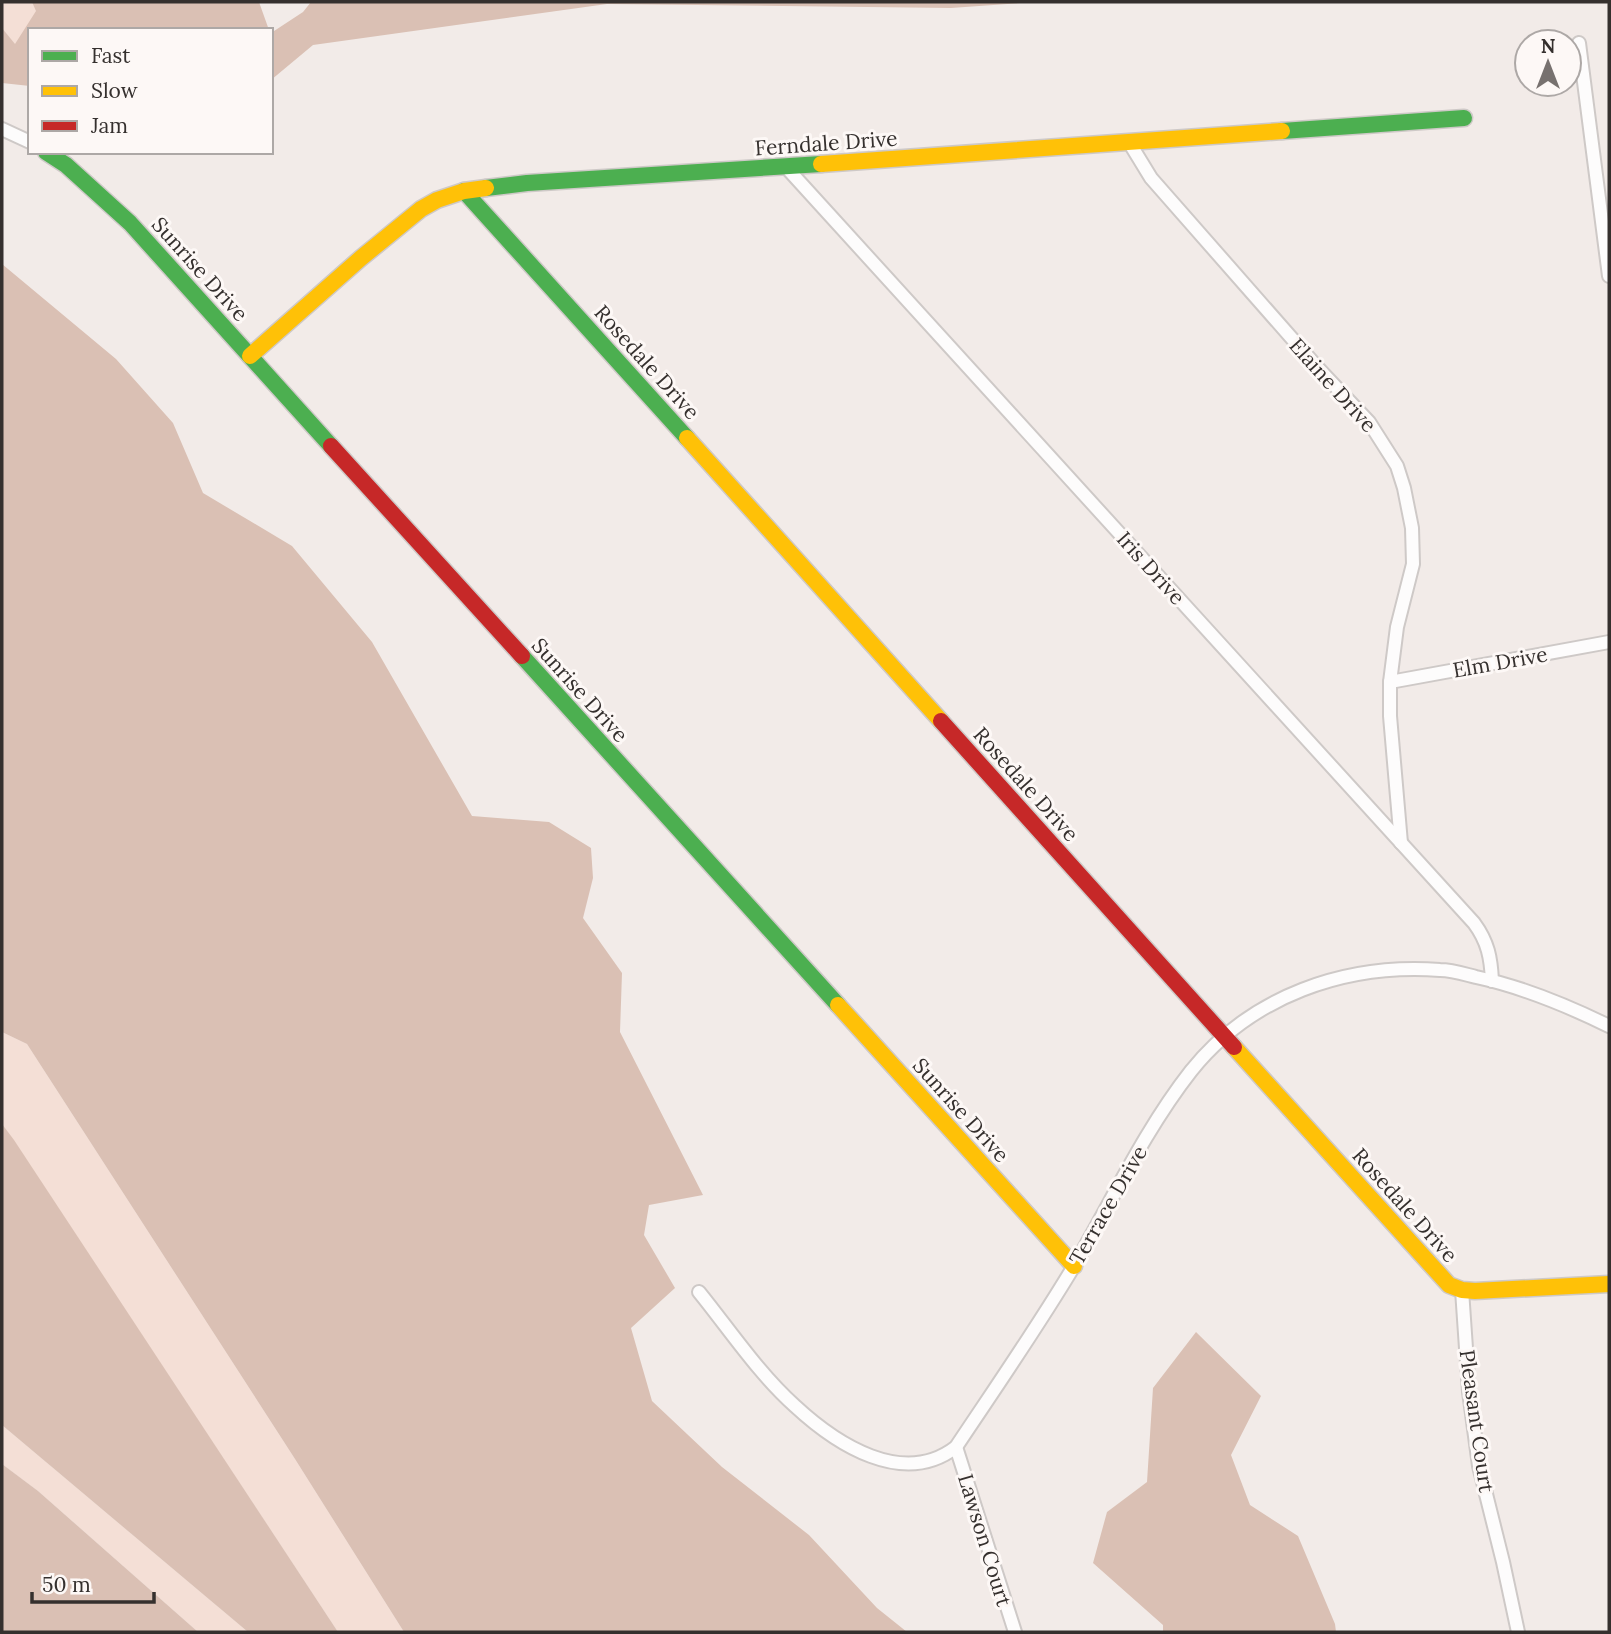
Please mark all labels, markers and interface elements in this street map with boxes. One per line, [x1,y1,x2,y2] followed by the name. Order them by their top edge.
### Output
[28,28,273,154] legend
[1513,28,1583,98] north arrow
[1541,34,1556,58] text: N
[91,42,131,69] text: Fast
[91,77,138,104] text: Slow
[90,112,128,139] text: Jam
[754,125,898,161] street label: Ferndale Drive
[146,211,254,327] street label: Sunrise Drive
[589,299,705,425] street label: Rosedale Drive
[1284,332,1382,438] street label: Elaine Drive
[1111,526,1191,610] street label: Iris Drive
[526,632,634,748] street label: Sunrise Drive
[1451,640,1549,684] street label: Elm Drive
[968,721,1084,847] street label: Rosedale Drive
[907,1052,1015,1168] street label: Sunrise Drive
[1063,1141,1153,1269] street label: Terrace Drive
[1347,1142,1463,1268] street label: Rosedale Drive
[1454,1348,1501,1495] street label: Pleasant Court
[952,1471,1018,1610] street label: Lawson Court
[32,1560,154,1604] scale bar
[42,1571,91,1598] text: 50 m

